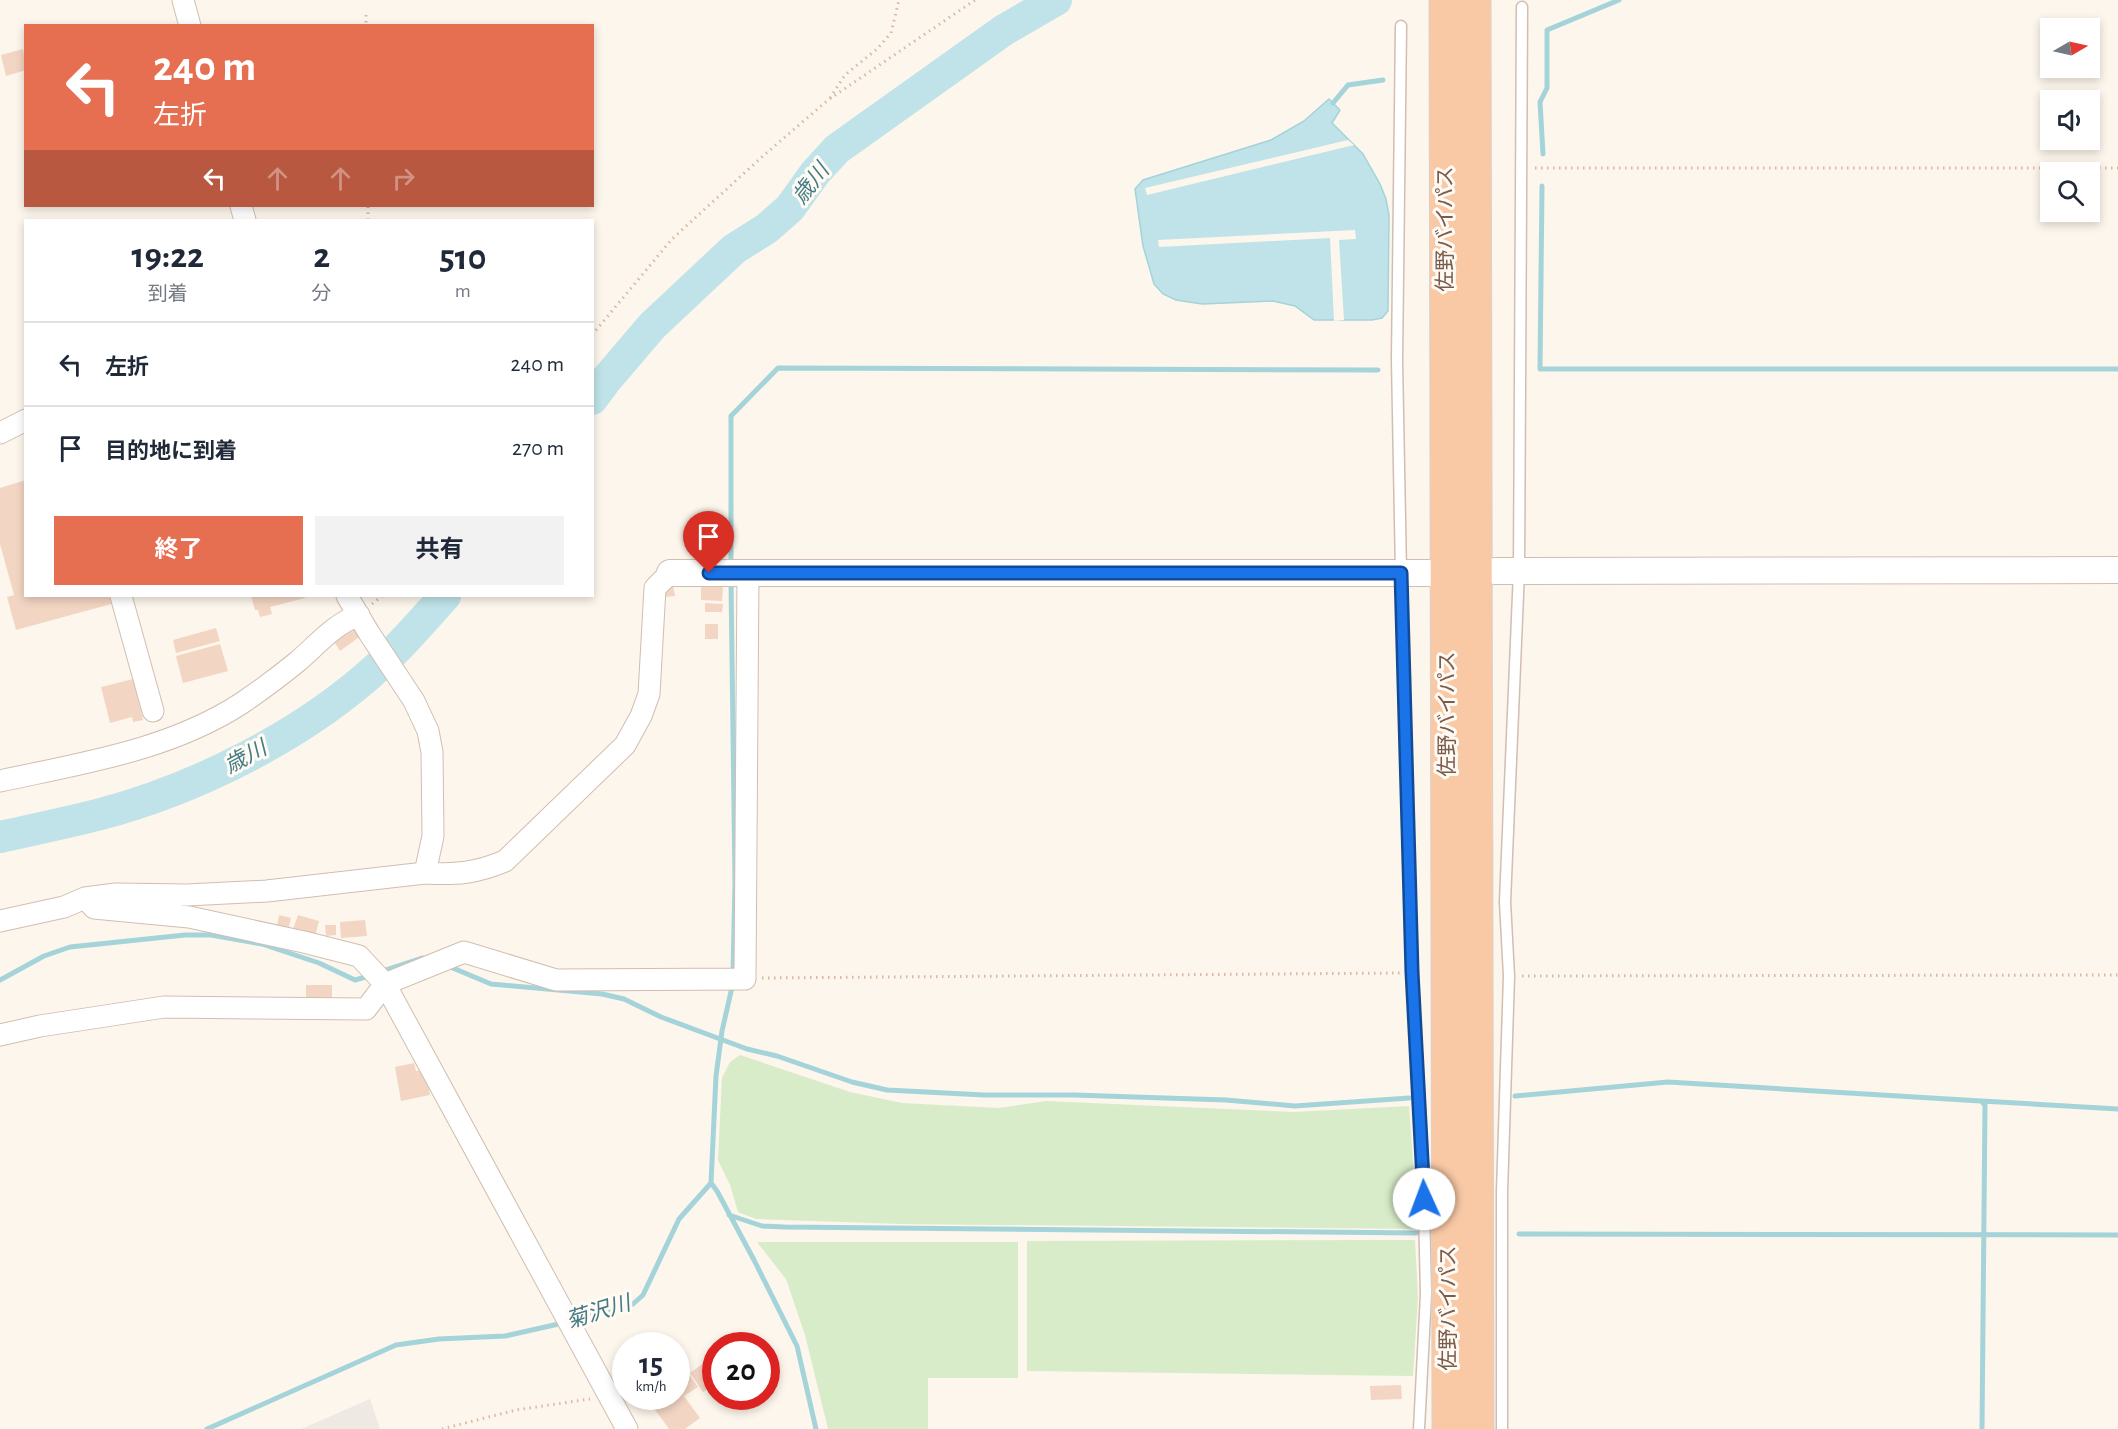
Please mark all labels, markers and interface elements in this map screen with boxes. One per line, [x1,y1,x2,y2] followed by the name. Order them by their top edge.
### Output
[2040,18,2100,78] north arrow
[2040,18,2100,222] map controls
[153,46,256,88] text: 240 m
[54,48,132,126] icon: left
[2040,90,2100,150] button: sound
[153,102,207,129] text: 左折
[788,157,834,208] water label: 歳川
[198,162,231,195] icon: left
[261,162,294,195] icon: ahead
[324,162,357,195] icon: ahead
[387,162,420,195] icon: right
[2040,162,2100,222] button: search
[1434,166,1456,292] street label: 佐野バイパス
[132,238,204,274] text: 19:22
[313,238,330,274] text: 2
[439,240,486,276] text: 510
[455,281,471,301] text: m
[148,284,188,304] text: 到着
[312,284,332,304] text: 分
[54,348,87,381] icon: left
[511,353,564,375] text: 240 m
[105,356,149,378] text: 左折
[54,432,87,465] icon: arrive
[512,437,564,459] text: 270 m
[105,440,237,462] text: 目的地に到着
[683,511,734,573] pin
[54,516,303,585] button: 終了
[315,516,564,585] button: 共有
[692,520,725,553] icon: arrive
[1436,651,1458,777] street label: 佐野バイパス
[220,735,272,777] water label: 歳川
[1392,1167,1456,1231] position arrow
[1437,1245,1459,1371] street label: 佐野バイパス
[563,1290,635,1332] water label: 菊沢川
[702,1332,780,1410] speed limit sign: 20
[639,1349,663,1379] text: 15
[636,1379,666,1394] text: km/h

